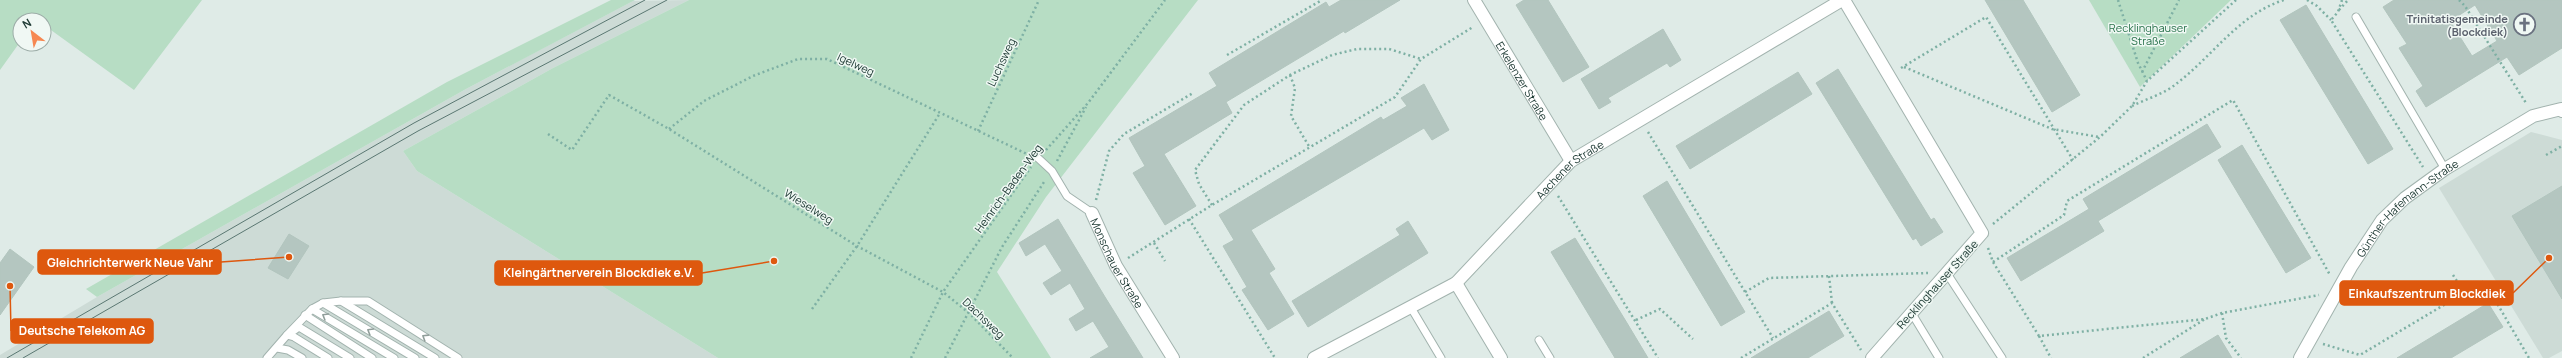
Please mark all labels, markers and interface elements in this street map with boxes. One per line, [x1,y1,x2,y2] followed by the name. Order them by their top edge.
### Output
[2407,11,2508,39] place label: Trinitatisgemeinde (Blockdiek)
[2511,11,2537,37] church icon: Trinitatisgemeinde (Blockdiek)
[12,12,52,52] north arrow
[19,14,34,31] text: N
[2109,20,2187,48] park label: Recklinghauser Straße
[983,35,1019,89] street label: Luchsweg
[1493,38,1552,123] street label: Erkelenzer Straße
[835,49,877,79] street label: Igelweg
[1532,136,1607,202] street label: Aachener Straße
[971,141,1045,235] street label: Heinrich-Baden-Weg
[2352,155,2461,260] street label: Günther-Hafemann-Straße
[782,185,836,227] street label: Wieselweg
[1088,215,1148,311] street label: Monschauer Straße
[1893,236,1981,332] street label: Recklinghauser Straße
[38,250,221,274] callout: Gleichrichterwerk Neue Vahr
[47,254,213,271] text: Gleichrichterwerk Neue Vahr
[495,261,702,285] callout: Kleingärtnerverein Blockdiek e.V.
[503,264,695,281] text: Kleingärtnerverein Blockdiek e.V.
[2340,281,2513,305] callout: Einkaufszentrum Blockdiek
[2349,285,2506,302] text: Einkaufszentrum Blockdiek
[960,294,1008,342] street label: Dachsweg
[322,314,329,321] one-way arrow
[11,319,153,343] callout: Deutsche Telekom AG
[19,322,145,339] text: Deutsche Telekom AG
[367,328,374,335] one-way arrow
[422,334,429,342] one-way arrow

